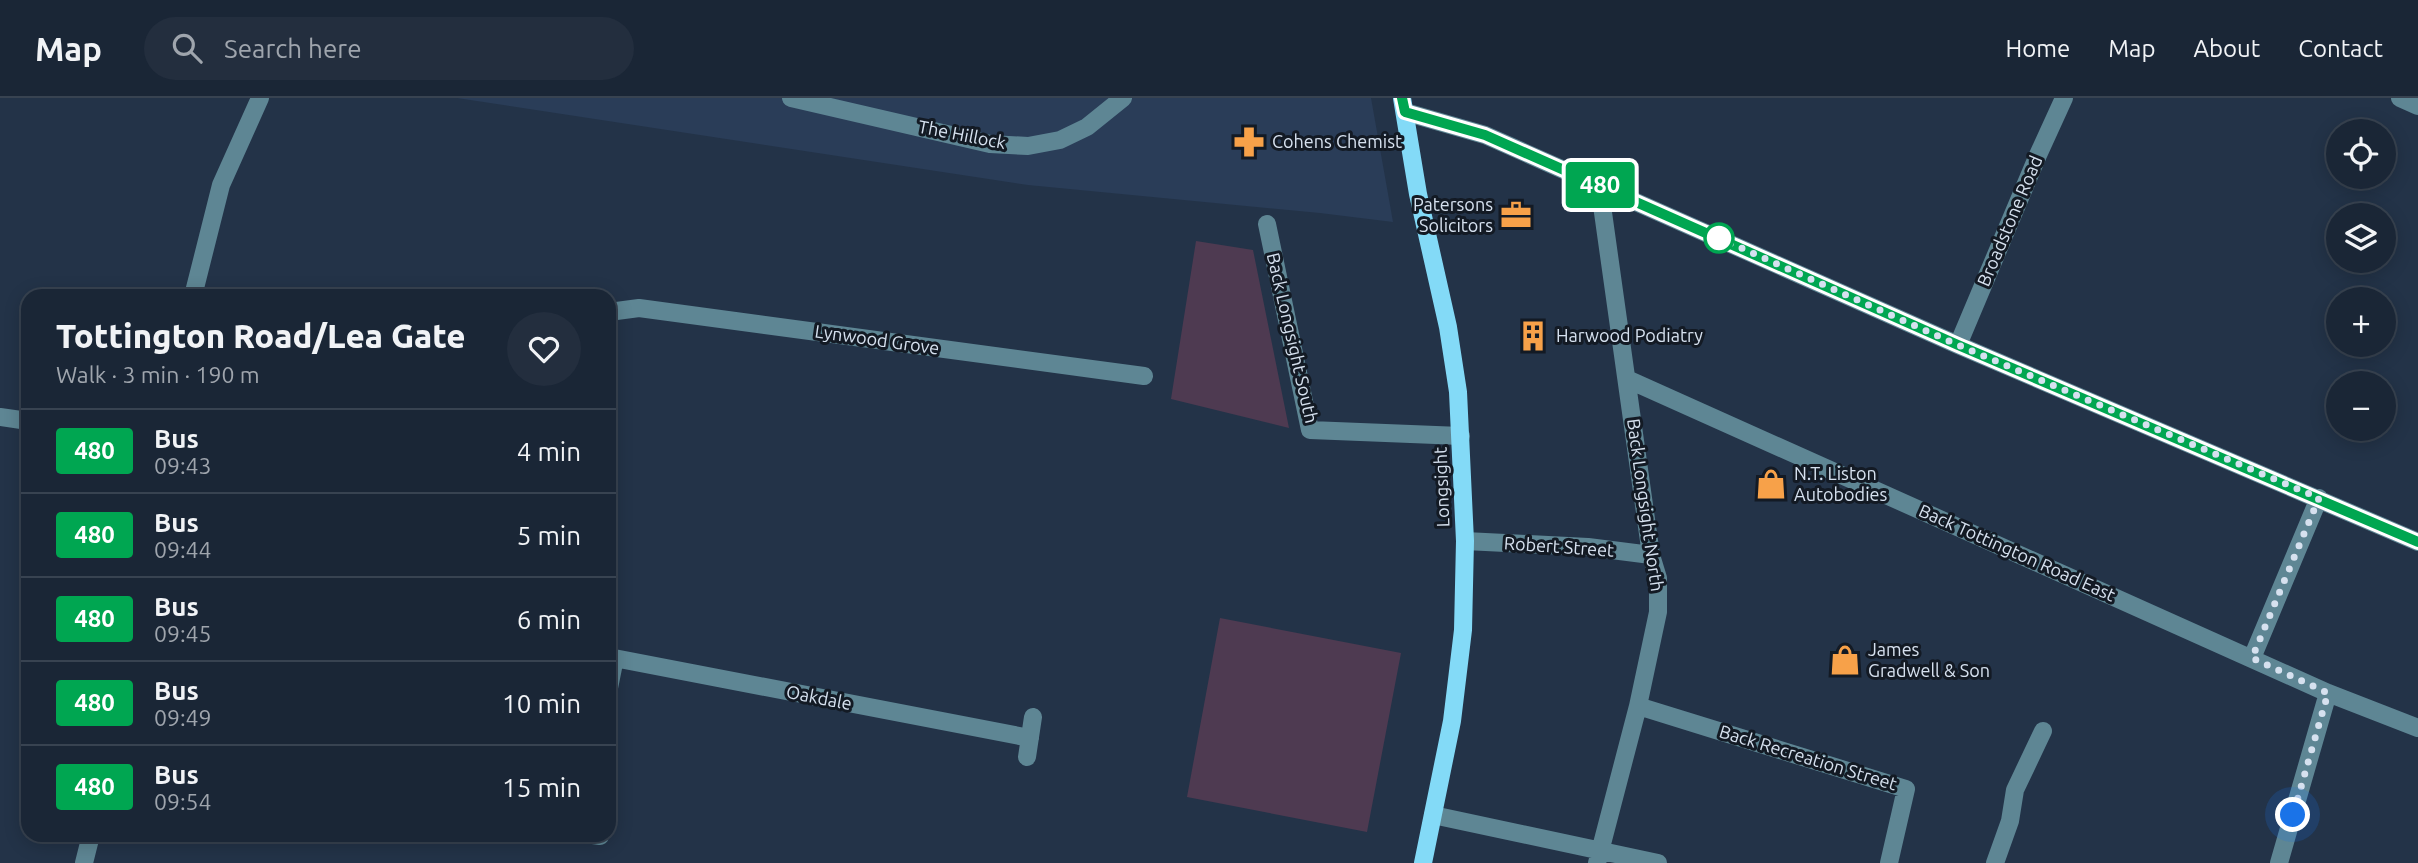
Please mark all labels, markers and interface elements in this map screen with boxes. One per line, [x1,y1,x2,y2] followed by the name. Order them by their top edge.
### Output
[144,17,634,80] search box
[168,29,206,67] icon: search
[35,30,102,67] text: Map
[224,34,362,63] text: Search here
[2005,35,2070,62] text: Home
[2108,35,2155,62] text: Map
[2193,35,2260,62] text: About
[2298,35,2383,62] text: Contact
[917,116,1008,152] street label: The Hillock
[2326,119,2396,441] map controls
[2326,119,2396,189] button: locate
[1232,125,1266,159] pharmacy icon: Cohens Chemist
[1272,131,1402,151] place label: Cohens Chemist
[1973,152,2046,289] street label: Broadstone Road
[1560,162,1640,208] line badge: 480
[1580,171,1620,198] text: 480
[1413,194,1493,235] place label: Patersons Solicitors
[1499,198,1533,232] office icon: Patersons Solicitors
[2326,203,2396,273] button: layers
[1704,223,1734,253] unlabelled marker
[1264,251,1322,425] street label: Back Longsight South
[2326,287,2396,357] button: +
[507,312,581,386] button: heart
[56,317,466,354] text: Tottington Road/Lea Gate
[1516,319,1550,353] building icon: Harwood Podiatry
[814,320,941,358] street label: Lynwood Grove
[1556,325,1703,345] place label: Harwood Podiatry
[56,362,260,387] text: Walk · 3 min · 190 m
[2326,371,2396,441] button: −
[1624,417,1668,592] street label: Back Longsight North
[154,424,199,453] text: Bus
[74,437,115,464] text: 480
[517,437,581,466] text: 4 min
[1430,447,1452,527] street label: Longsight
[154,453,212,478] text: 09:43
[1794,463,1887,504] place label: N.T. Liston Autobodies
[1754,467,1788,501] shop icon: N.T. Liston Autobodies
[1916,500,2119,605] street label: Back Tottington Road East
[154,508,199,537] text: Bus
[74,521,115,548] text: 480
[517,521,581,550] text: 5 min
[1503,532,1615,560] street label: Robert Street
[154,537,212,562] text: 09:44
[154,592,199,621] text: Bus
[74,605,115,632] text: 480
[517,605,581,634] text: 6 min
[154,621,212,646] text: 09:45
[1868,639,1990,680] place label: James Gradwell & Son
[1828,643,1862,677] shop icon: James Gradwell & Son
[154,676,199,705] text: Bus
[785,681,854,713] street label: Oakdale
[74,689,115,716] text: 480
[502,689,581,718] text: 10 min
[154,705,212,730] text: 09:49
[1717,721,1899,794] street label: Back Recreation Street
[154,760,199,789] text: Bus
[74,773,115,800] text: 480
[502,773,581,802] text: 15 min
[154,789,212,814] text: 09:54
[2275,797,2310,832] your location

